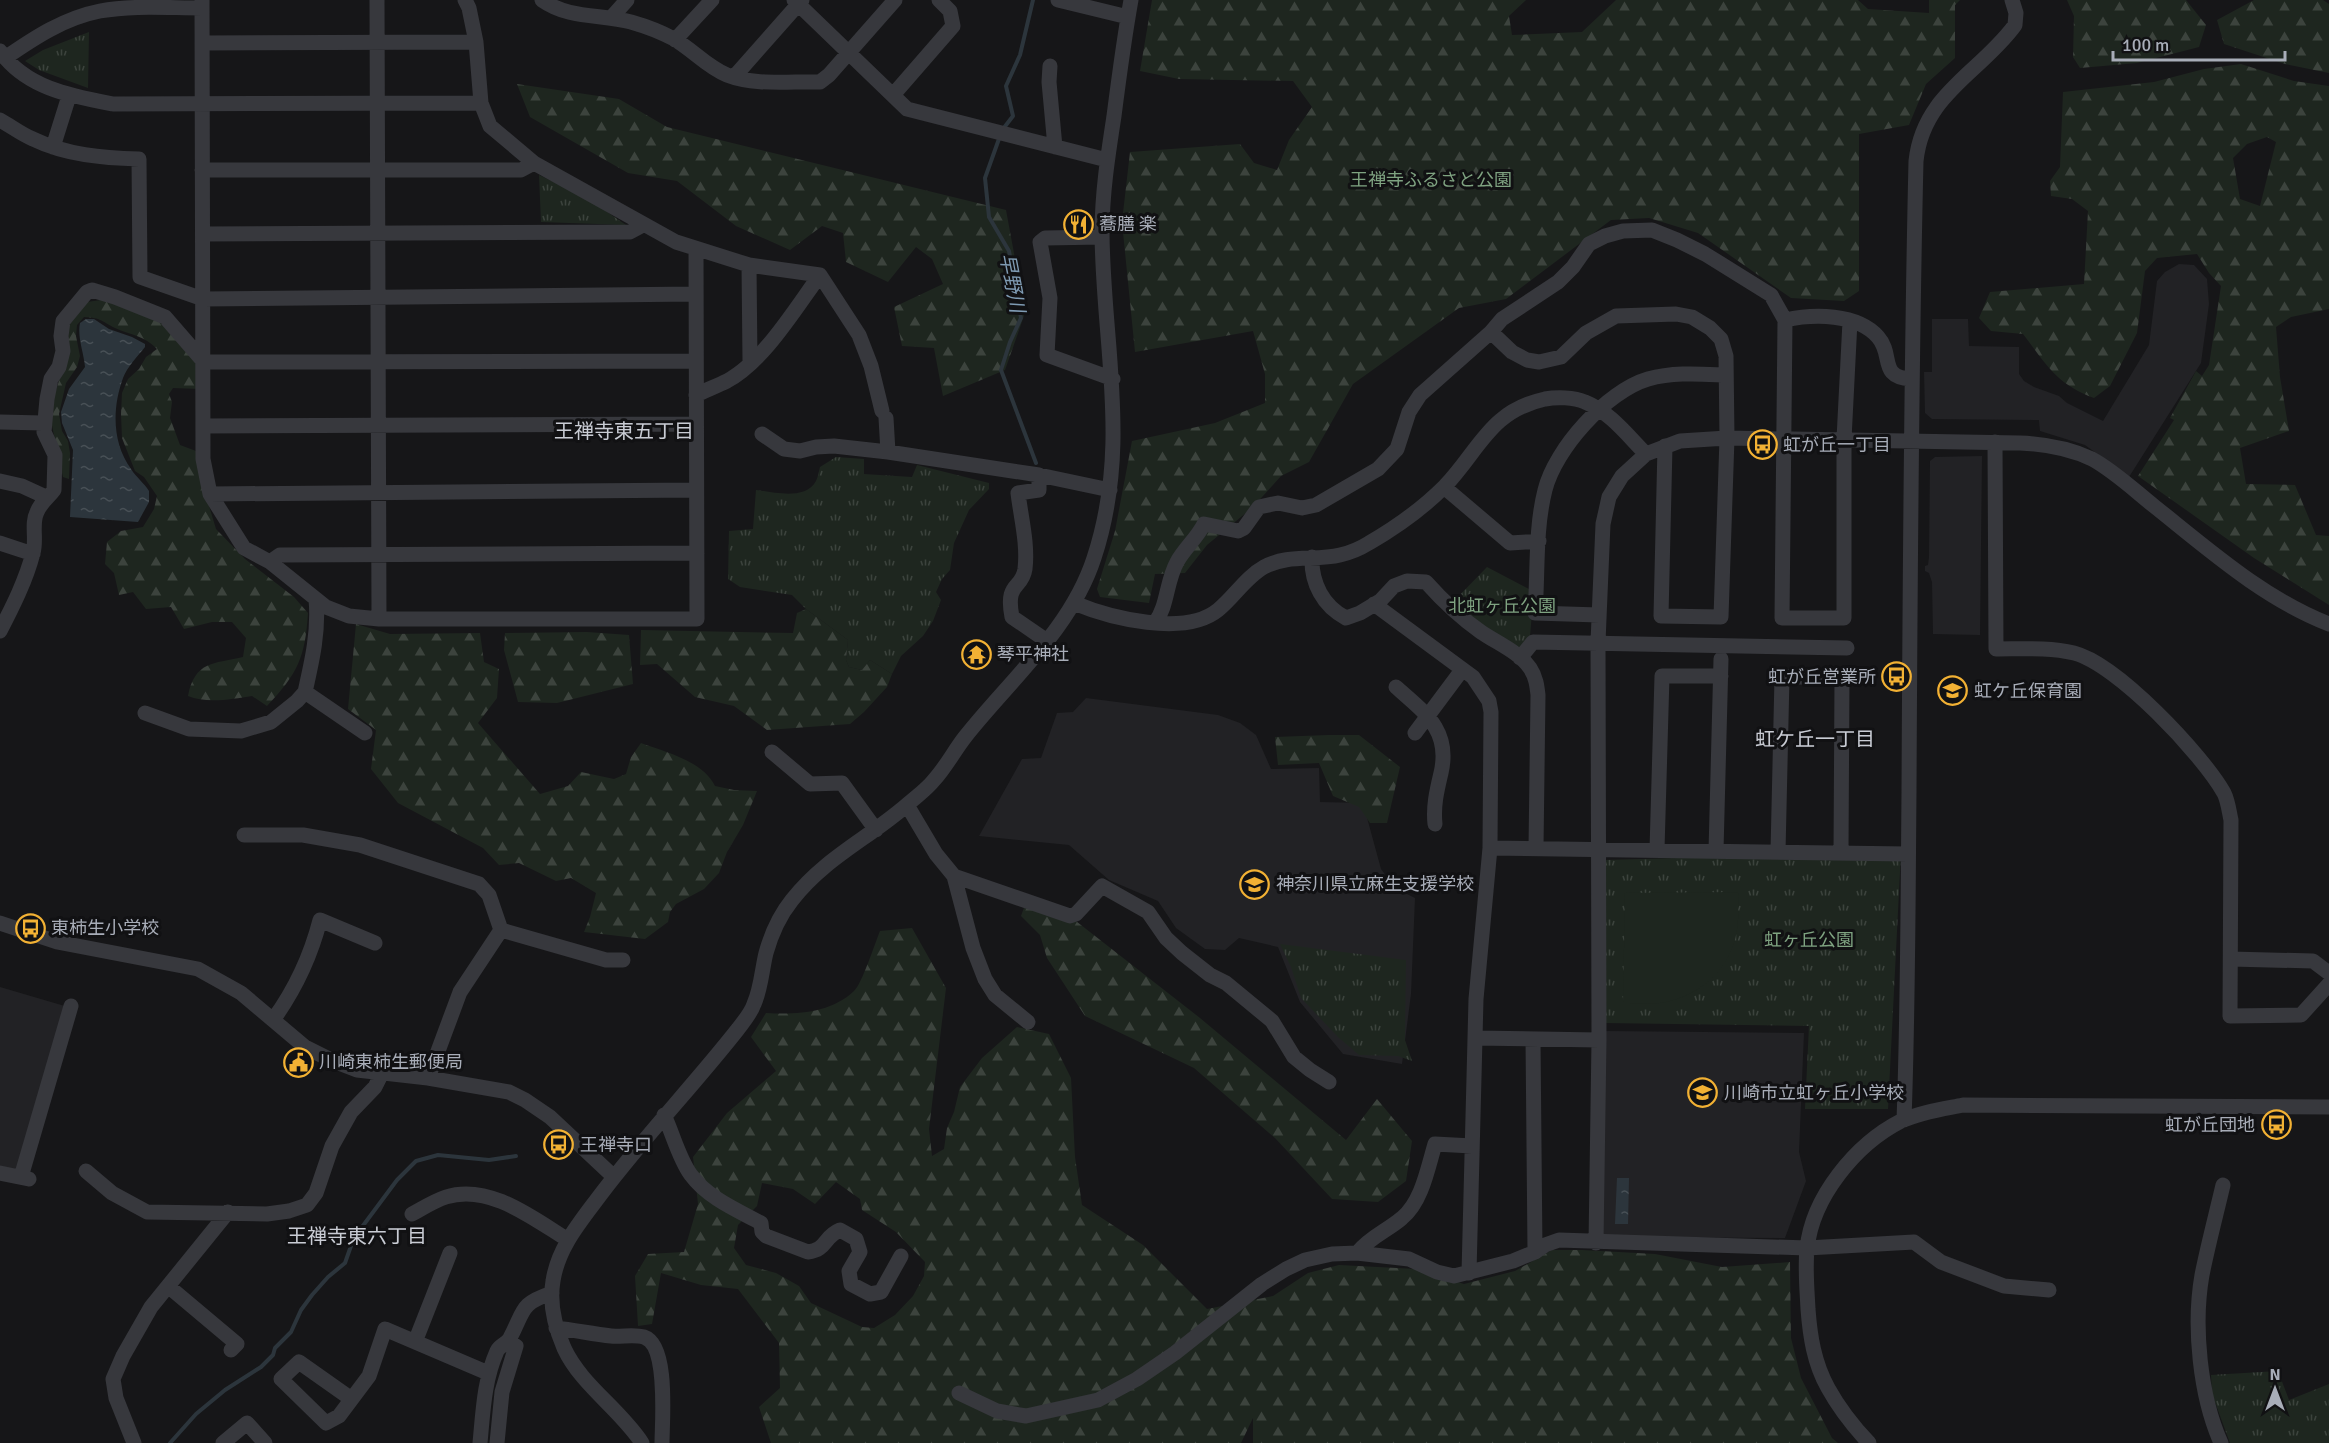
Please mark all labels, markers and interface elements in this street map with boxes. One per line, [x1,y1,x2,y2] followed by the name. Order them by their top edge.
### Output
[2113,24,2286,62] scale bar
[2122,34,2169,56] text: 100 m
[1350,169,1512,191] park label: 王禅寺ふるさと公園
[1062,208,1094,240] restaurant icon: 蕎膳 楽
[1099,213,1157,235] place label: 蕎膳 楽
[994,251,1030,317] water label: 早野川
[554,419,694,444] district label: 王禅寺東五丁目
[1746,429,1778,461] bus stop icon: 虹が丘一丁目
[1783,434,1891,456] place label: 虹が丘一丁目
[1448,595,1556,617] park label: 北虹ヶ丘公園
[960,638,992,670] temple icon: 琴平神社
[997,643,1069,665] place label: 琴平神社
[1881,661,1913,693] bus stop icon: 虹が丘営業所
[1768,666,1876,688] place label: 虹が丘営業所
[1937,675,1969,707] school or university icon: 虹ケ丘保育園
[1974,680,2082,702] place label: 虹ケ丘保育園
[1755,727,1875,752] district label: 虹ケ丘一丁目
[1239,868,1271,900] school or university icon: 神奈川県立麻生支援学校
[1276,873,1474,895] place label: 神奈川県立麻生支援学校
[14,912,46,944] bus stop icon: 東柿生小学校
[51,917,159,939] place label: 東柿生小学校
[1764,929,1854,951] park label: 虹ヶ丘公園
[282,1046,314,1078] public building icon: 川崎東柿生郵便局
[319,1051,463,1073] place label: 川崎東柿生郵便局
[1687,1077,1719,1109] school or university icon: 川崎市立虹ヶ丘小学校
[1724,1082,1904,1104] place label: 川崎市立虹ヶ丘小学校
[2260,1109,2292,1141] bus stop icon: 虹が丘団地
[2165,1114,2255,1136] place label: 虹が丘団地
[543,1129,575,1161] bus stop icon: 王禅寺口
[580,1134,652,1156] place label: 王禅寺口
[287,1224,427,1249] district label: 王禅寺東六丁目
[2245,1359,2305,1419] north arrow
[2269,1365,2281,1385] text: N

